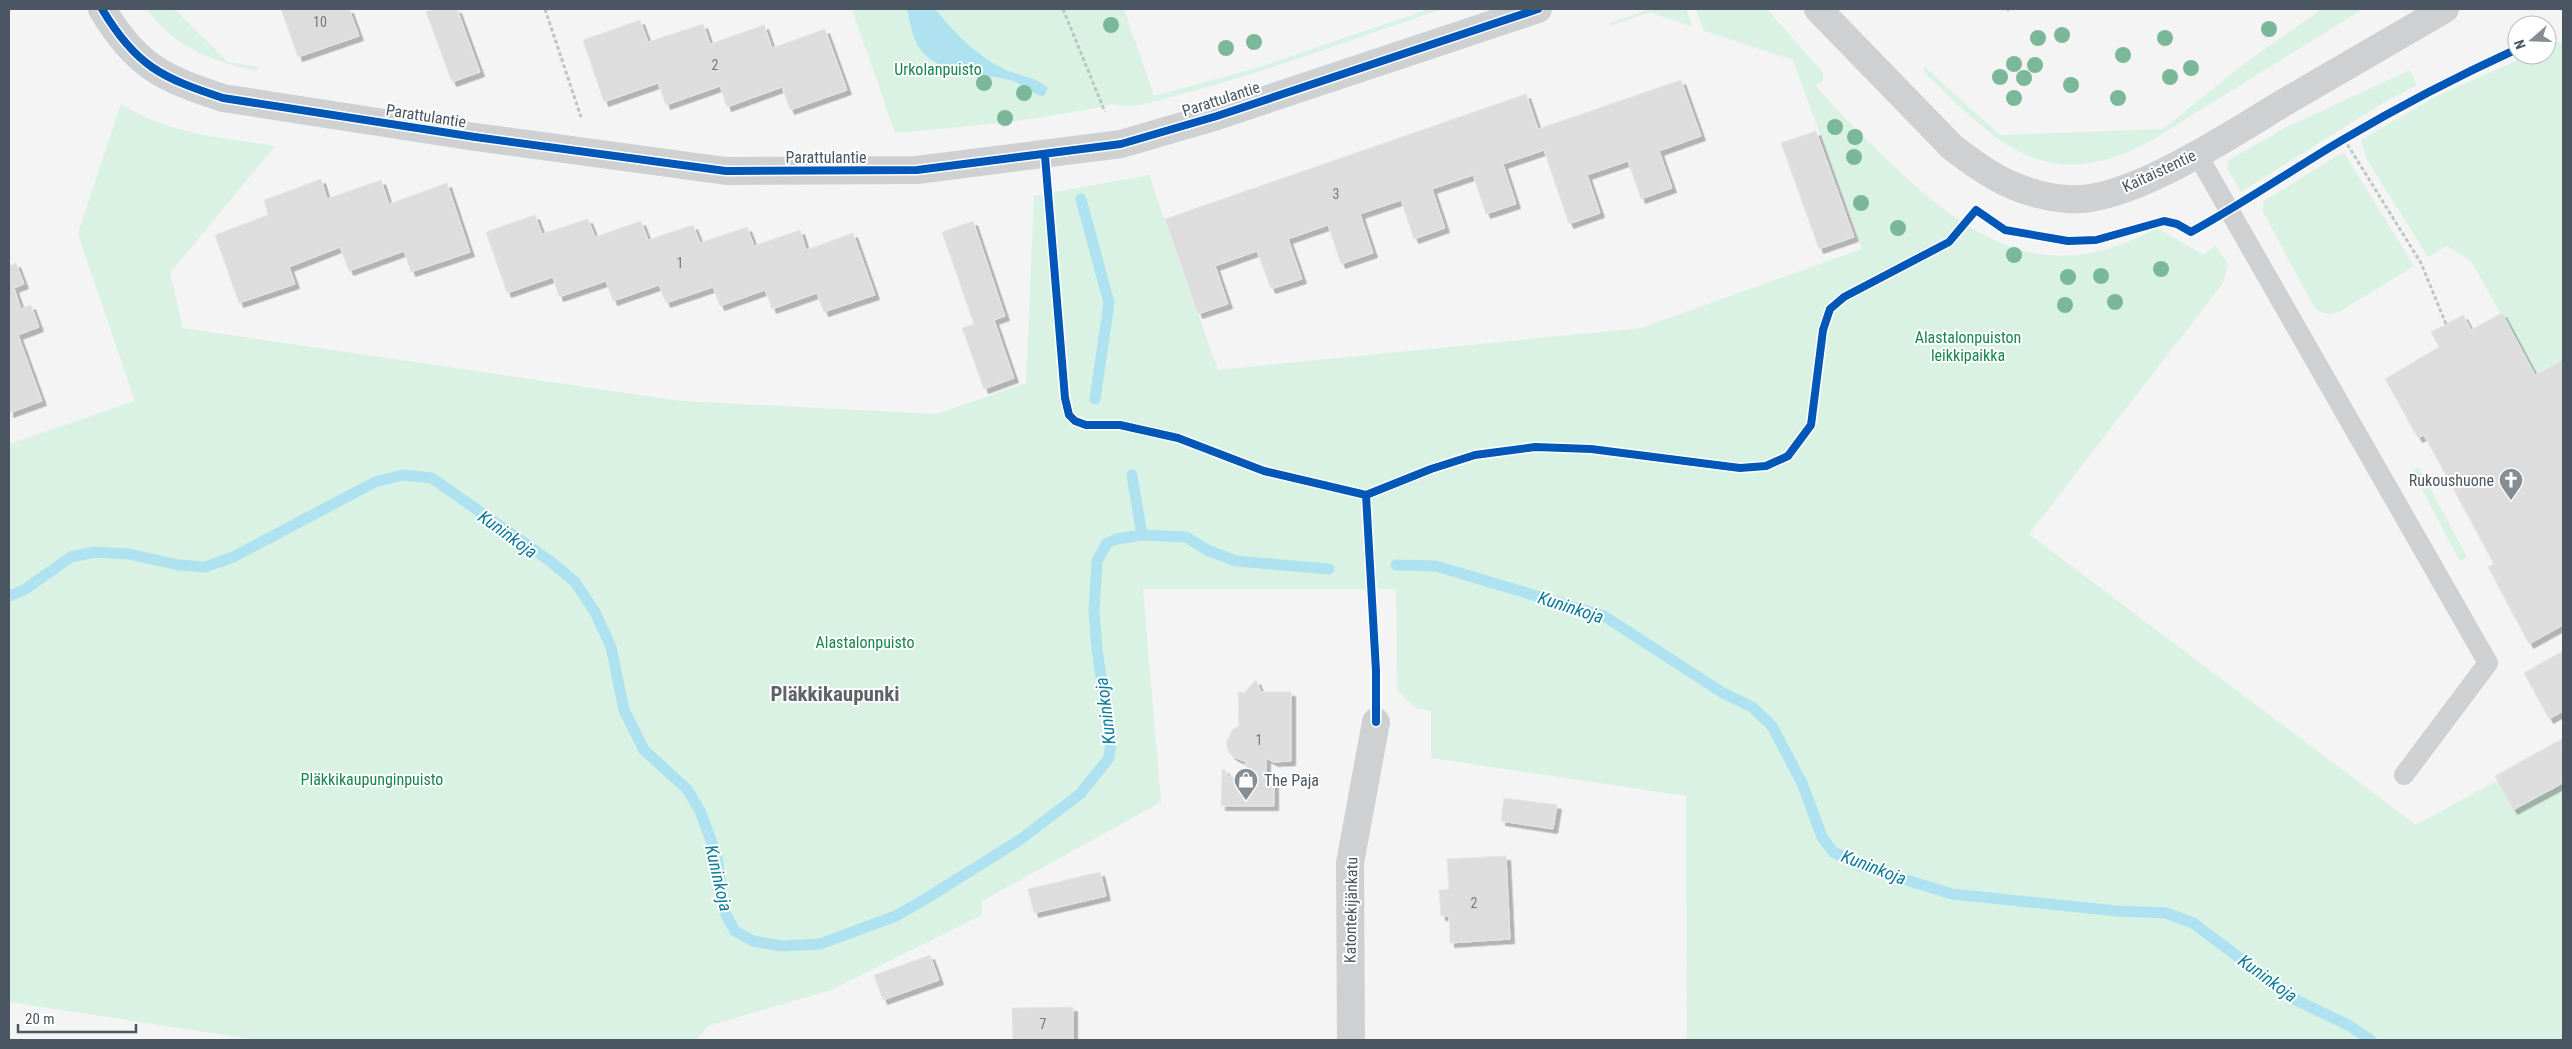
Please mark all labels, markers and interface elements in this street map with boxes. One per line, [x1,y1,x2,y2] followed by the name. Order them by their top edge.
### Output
[313,14,327,30] house number: 10
[2507,15,2557,65] north arrow
[2511,38,2529,51] text: N
[712,57,719,73] house number: 2
[894,60,982,79] park label: Urkolanpuisto
[1180,77,1262,121] street label: Parattulantie
[385,100,467,132] street label: Parattulantie
[2119,146,2199,196] street label: Kaitaistentie
[786,148,866,167] street label: Parattulantie
[1333,186,1339,202] house number: 3
[677,255,683,271] house number: 1
[1915,328,2021,365] park label: Alastalonpuiston leikkipaikka
[2498,467,2524,501] church icon: Rukoushuone
[2409,471,2494,490] place label: Rukoushuone
[474,506,542,562] water label: Kuninkoja
[1536,587,1606,627] water label: Kuninkoja
[816,633,914,652] park label: Alastalonpuisto
[1090,676,1120,746] water label: Kuninkoja
[770,682,900,706] district label: Pläkkikaupunki
[1256,732,1262,748] house number: 1
[1233,767,1259,801] shop icon: The Paja
[301,770,443,789] park label: Pläkkikaupunginpuisto
[1264,771,1319,790] place label: The Paja
[701,843,737,913] water label: Kuninkoja
[1839,845,1909,889] water label: Kuninkoja
[1341,857,1361,963] street label: Katontekijänkatu
[1471,895,1478,911] house number: 2
[2234,950,2302,1006] water label: Kuninkoja
[18,1002,135,1034] scale bar
[25,1010,55,1028] text: 20 m
[1040,1016,1047,1032] house number: 7

